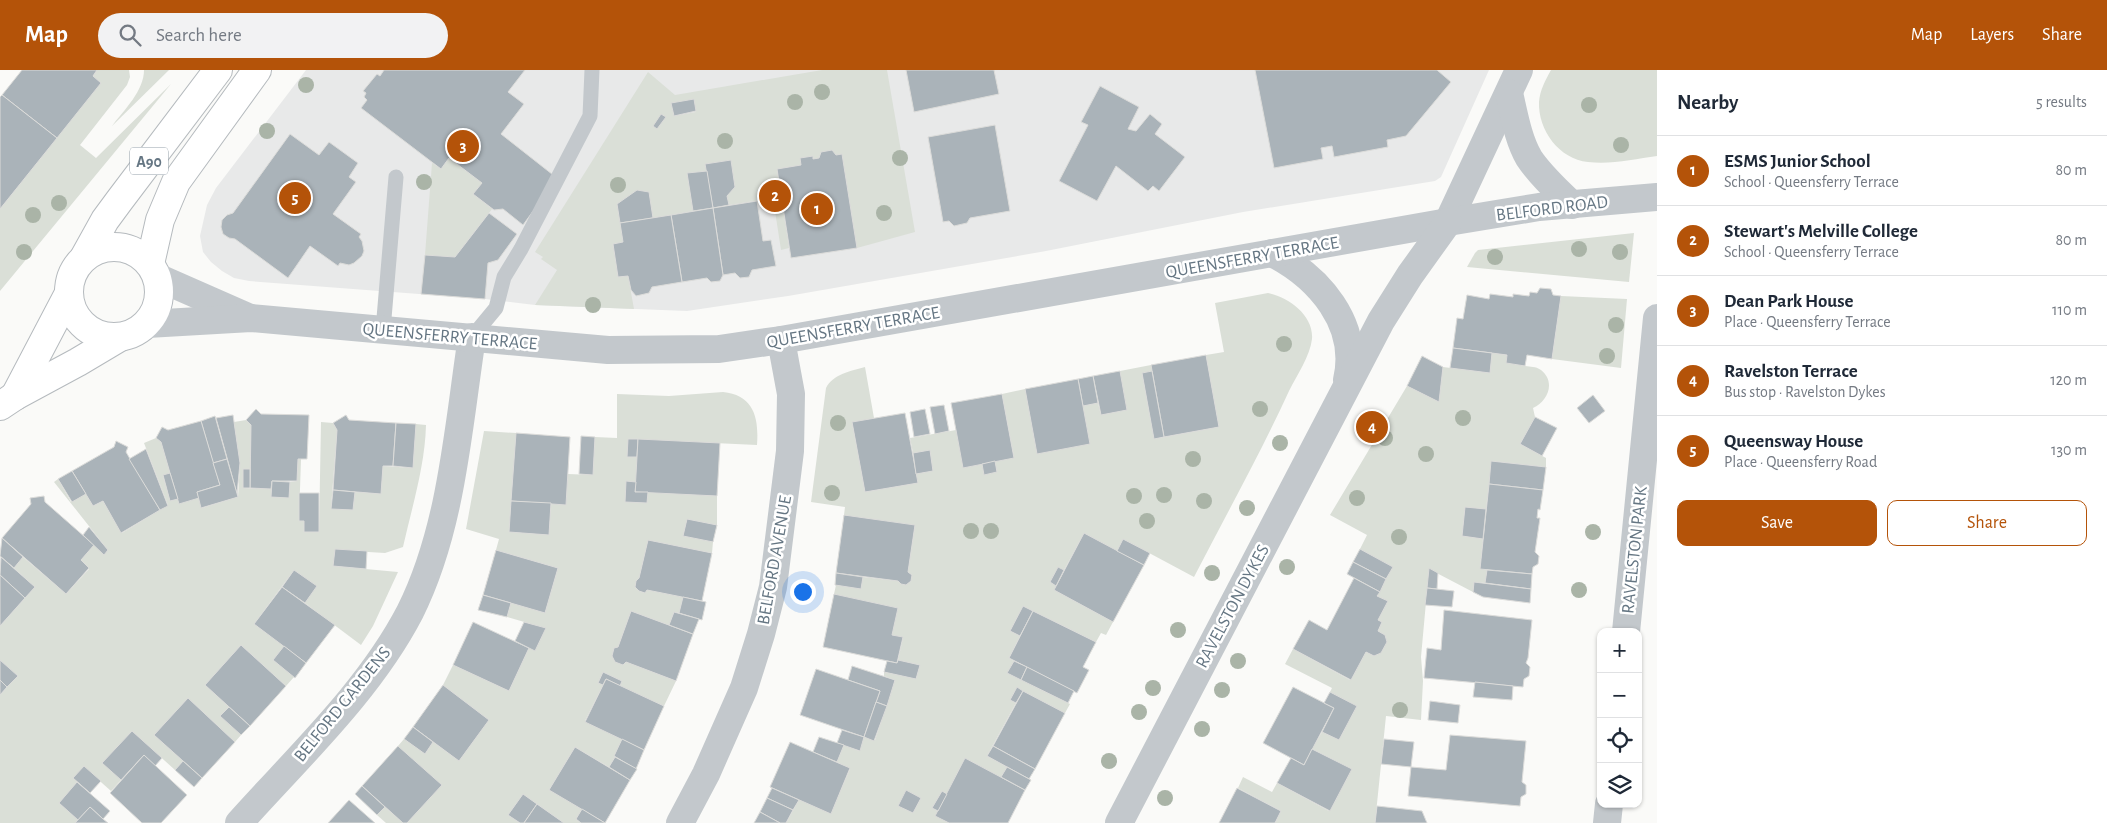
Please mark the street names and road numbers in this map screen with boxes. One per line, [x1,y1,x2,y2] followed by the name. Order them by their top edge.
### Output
[130,148,168,174] road number: A90
[1495,193,1609,225] street label: BELFORD ROAD
[1164,234,1340,282] street label: QUEENSFERRY TERRACE
[765,304,941,352] street label: QUEENSFERRY TERRACE
[362,320,538,354] street label: QUEENSFERRY TERRACE
[1619,485,1651,615] street label: RAVELSTON PARK
[755,494,795,626] street label: BELFORD AVENUE
[1193,542,1273,671] street label: RAVELSTON DYKES
[291,644,394,765] street label: BELFORD GARDENS

